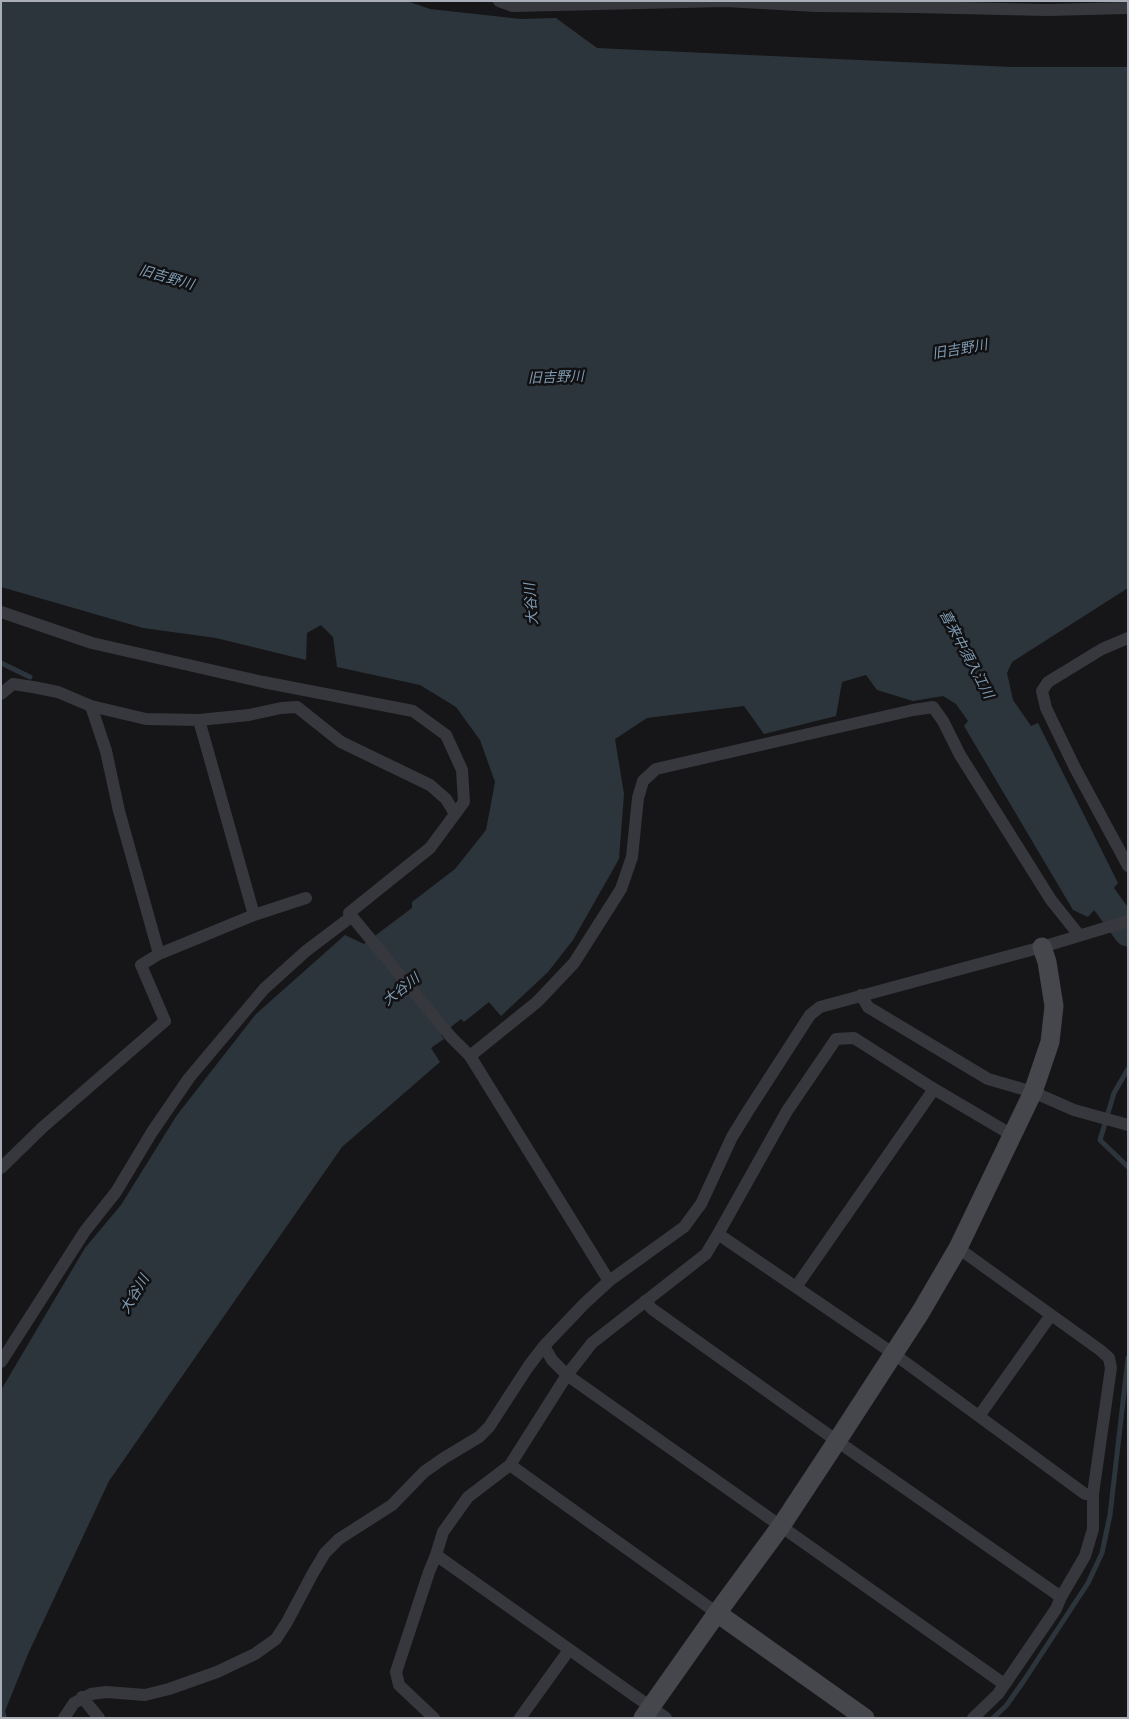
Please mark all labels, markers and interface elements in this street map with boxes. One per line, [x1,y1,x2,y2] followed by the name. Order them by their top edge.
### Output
[137,263,195,295] water label: 旧吉野川
[931,338,989,364] water label: 旧吉野川
[528,370,584,388] water label: 旧吉野川
[523,582,543,626] water label: 大谷川
[935,608,995,702] water label: 喜来中須入江川
[380,971,424,1011] water label: 大谷川
[118,1273,154,1317] water label: 大谷川

